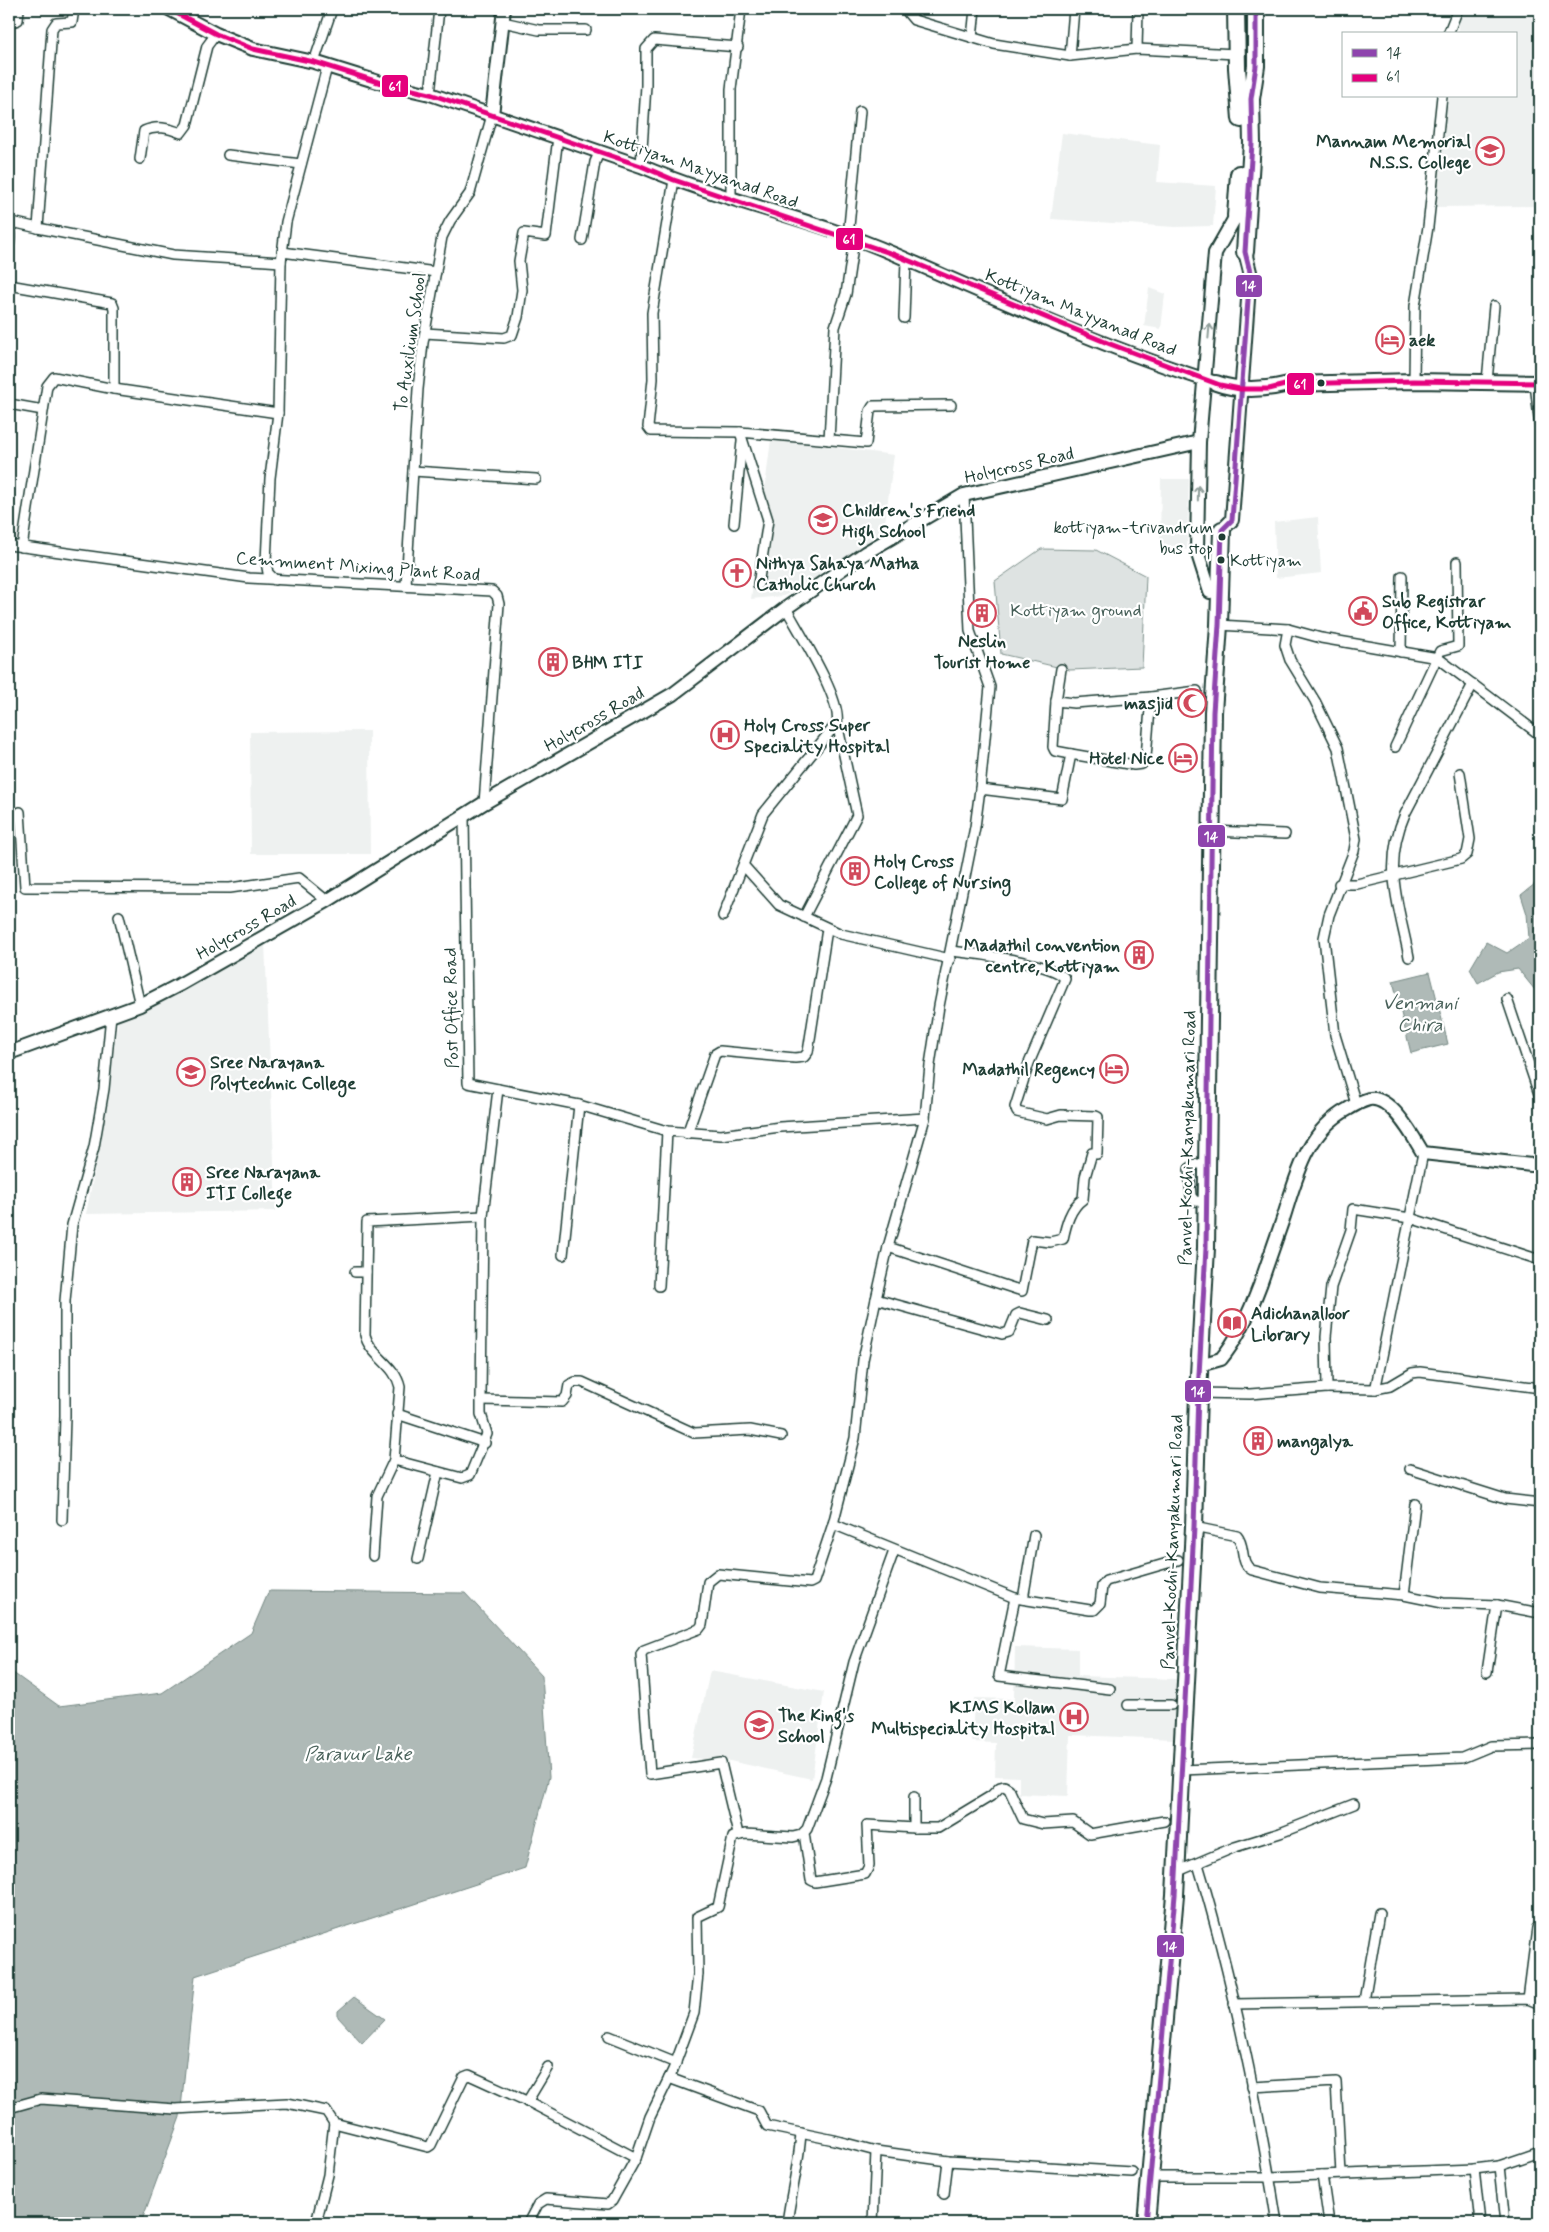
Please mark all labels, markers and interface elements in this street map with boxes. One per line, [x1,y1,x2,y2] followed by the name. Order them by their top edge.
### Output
[1342,32,1516,98] legend
[1386,44,1402,64] text: 14
[1386,68,1400,88] text: 61
[381,74,409,98] line badge: 61
[388,78,402,96] text: 61
[600,125,801,215] street label: Kottiyam Mayyanad Road
[1316,130,1472,175] place label: Mannam Memorial N.S.S. College
[1475,136,1505,166] school or university icon: Mannam Memorial N.S.S. College
[835,227,864,251] line badge: 61
[842,231,856,249] text: 61
[981,263,1180,362] street label: Kottiyam Mayyanad Road
[389,271,433,413] street label: To Auxilium School
[1235,274,1263,298] line badge: 14
[1242,277,1257,295] text: 14
[1204,323,1213,339] one-way arrow
[1375,325,1405,355] hotel icon: aek
[1409,329,1435,353] place label: aek
[1286,372,1315,396] line badge: 61
[1293,376,1307,394] text: 61
[1316,378,1326,388] unlabelled marker
[962,442,1076,490] street label: Holycross Road
[1193,485,1203,502] one-way arrow
[842,499,975,546] place label: Children's Friend High School
[808,505,838,535] school or university icon: Children's Friend High School
[1054,517,1213,560] place label: kottiyam-trivandrum bus stop
[1217,532,1227,542] marker: kottiyam-trivandrum bus stop
[235,546,481,588] street label: Cemmment Mixing Plant Road
[1230,550,1302,573] place label: Kottiyam
[756,552,919,597] place label: Nithya Sahaya Matha Catholic Church
[1216,555,1226,565] marker: Kottiyam
[722,558,752,588] church icon: Nithya Sahaya Matha Catholic Church
[1382,590,1512,635] place label: Sub Registrar Office, Kottiyam
[1348,596,1378,626] public building icon: Sub Registrar Office, Kottiyam
[967,598,997,628] building icon: Neslin Tourist Home
[1010,599,1142,624] park label: Kottiyam ground
[934,630,1030,675] place label: Neslin Tourist Home
[538,647,568,677] building icon: BHM ITI
[572,651,644,675] place label: BHM ITI
[540,682,649,758] street label: Holycross Road
[1177,688,1207,718] mosque icon: masjid
[1124,692,1173,716] place label: masjid
[744,714,890,759] place label: Holy Cross Super Speciality Hospital
[710,720,740,750] hospital icon: Holy Cross Super Speciality Hospital
[1168,743,1198,773] hotel icon: Hotel Nice
[1089,747,1164,771] place label: Hotel Nice
[1197,824,1226,848] line badge: 14
[1204,828,1219,846] text: 14
[874,850,1011,897] place label: Holy Cross College of Nursing
[840,856,870,886] building icon: Holy Cross College of Nursing
[192,890,301,966] street label: Holycross Road
[964,934,1120,979] place label: Madathil convention centre, Kottiyam
[1124,940,1154,970] building icon: Madathil convention centre, Kottiyam
[439,947,465,1069] street label: Post Office Road
[1383,991,1460,1038] water label: Venmani Chira
[1174,1010,1202,1266] street label: Panvel-Kochi-Kanyakumari Road
[210,1051,356,1098] place label: Sree Narayana Polytechnic College
[1099,1054,1129,1084] hotel icon: Madathil Regency
[176,1057,206,1087] school or university icon: Sree Narayana Polytechnic College
[962,1058,1095,1084] place label: Madathil Regency
[206,1161,321,1208] place label: Sree Narayana ITI College
[172,1167,202,1197] building icon: Sree Narayana ITI College
[1251,1302,1350,1347] place label: Adichanalloor Library
[1217,1308,1247,1338] library icon: Adichanalloor Library
[1184,1379,1212,1403] line badge: 14
[1191,1383,1206,1401] text: 14
[1157,1414,1189,1670] street label: Panvel-Kochi-Kanyakumari Road
[1243,1426,1273,1456] building icon: mangalya
[1277,1430,1354,1456] place label: mangalya
[871,1696,1055,1741] place label: KIMS Kollam Multispeciality Hospital
[1059,1702,1089,1732] hospital icon: KIMS Kollam Multispeciality Hospital
[778,1704,854,1749] place label: The King's School
[744,1710,774,1740] school or university icon: The King's School
[305,1742,413,1767] water label: Paravur Lake
[1156,1934,1185,1958] line badge: 14
[1163,1938,1178,1956] text: 14

